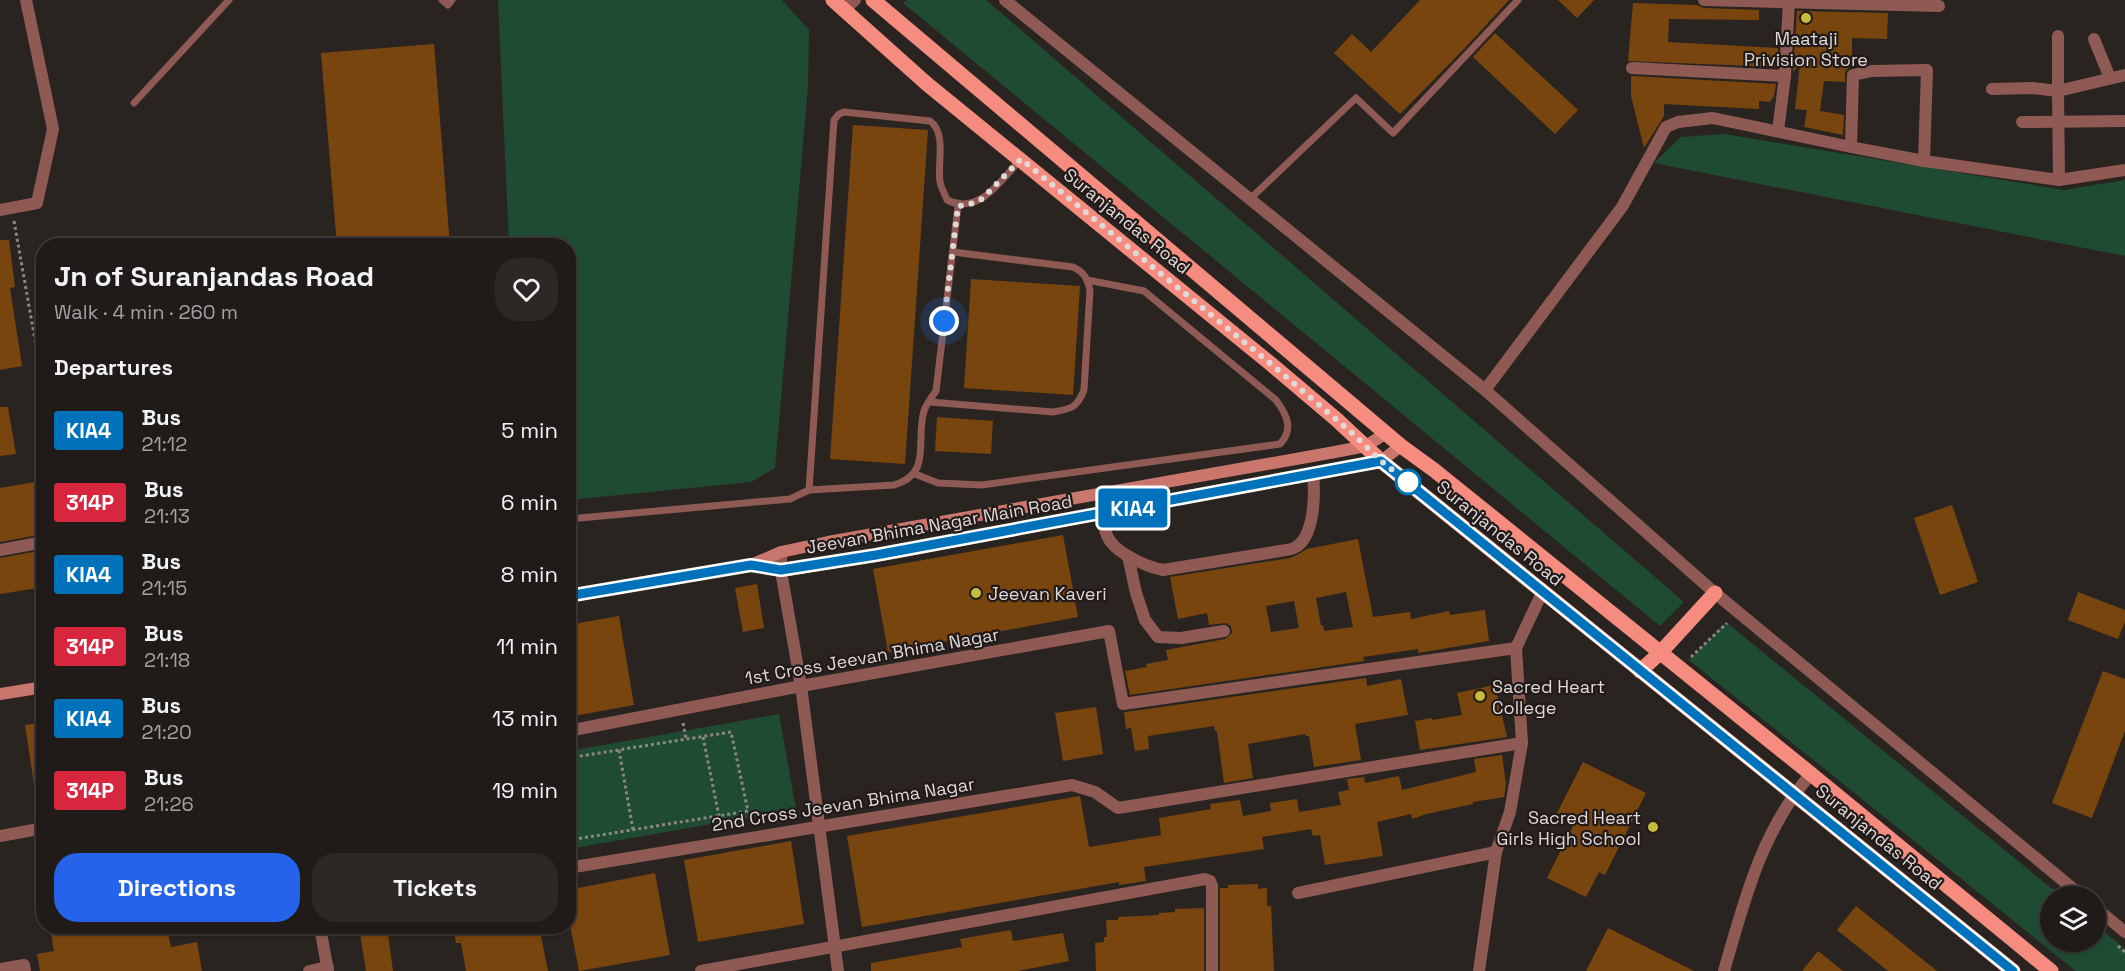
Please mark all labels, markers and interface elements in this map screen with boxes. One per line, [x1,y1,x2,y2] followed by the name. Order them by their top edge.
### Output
[1799,11,1813,25] marker: Maataji Privision Store
[1744,27,1868,71] place label: Maataji Privision Store
[1059,163,1195,279] street label: Suranjandas Road
[54,258,374,294] text: Jn of Suranjandas Road
[495,258,558,321] button: heart
[54,299,238,325] text: Walk · 4 min · 260 m
[929,306,959,336] your location
[54,353,173,381] text: Departures
[141,403,181,431] text: Bus
[501,416,558,444] text: 5 min
[66,417,111,444] text: KIA4
[141,431,187,457] text: 21:12
[1395,469,1421,495] unlabelled marker
[144,475,184,503] text: Bus
[1432,475,1568,591] street label: Suranjandas Road
[501,488,558,516] text: 6 min
[1091,488,1175,528] line badge: KIA4
[66,489,114,516] text: 314P
[804,489,1074,559] street label: Jeevan Bhima Nagar Main Road
[1110,495,1156,522] text: KIA4
[144,503,190,529] text: 21:13
[141,547,181,575] text: Bus
[501,560,558,588] text: 8 min
[66,561,111,588] text: KIA4
[141,575,187,601] text: 21:15
[988,582,1107,605] place label: Jeevan Kaveri
[969,586,983,600] marker: Jeevan Kaveri
[144,619,184,647] text: Bus
[743,622,1001,690] street label: 1st Cross Jeevan Bhima Nagar
[496,632,558,660] text: 11 min
[66,633,114,660] text: 314P
[144,647,190,673] text: 21:18
[1492,675,1605,719] place label: Sacred Heart College
[1473,689,1487,703] marker: Sacred Heart College
[141,691,181,719] text: Bus
[492,704,558,732] text: 13 min
[66,705,111,732] text: KIA4
[141,719,192,745] text: 21:20
[144,763,184,791] text: Bus
[710,772,976,836] street label: 2nd Cross Jeevan Bhima Nagar
[492,776,558,804] text: 19 min
[66,777,114,804] text: 314P
[1811,779,1947,895] street label: Suranjandas Road
[144,791,194,817] text: 21:26
[1496,806,1641,850] place label: Sacred Heart Girls High School
[1646,820,1660,834] marker: Sacred Heart Girls High School
[54,853,300,922] button: Directions
[312,853,558,922] button: Tickets
[2040,886,2106,952] map controls
[2040,886,2106,952] button: layers

